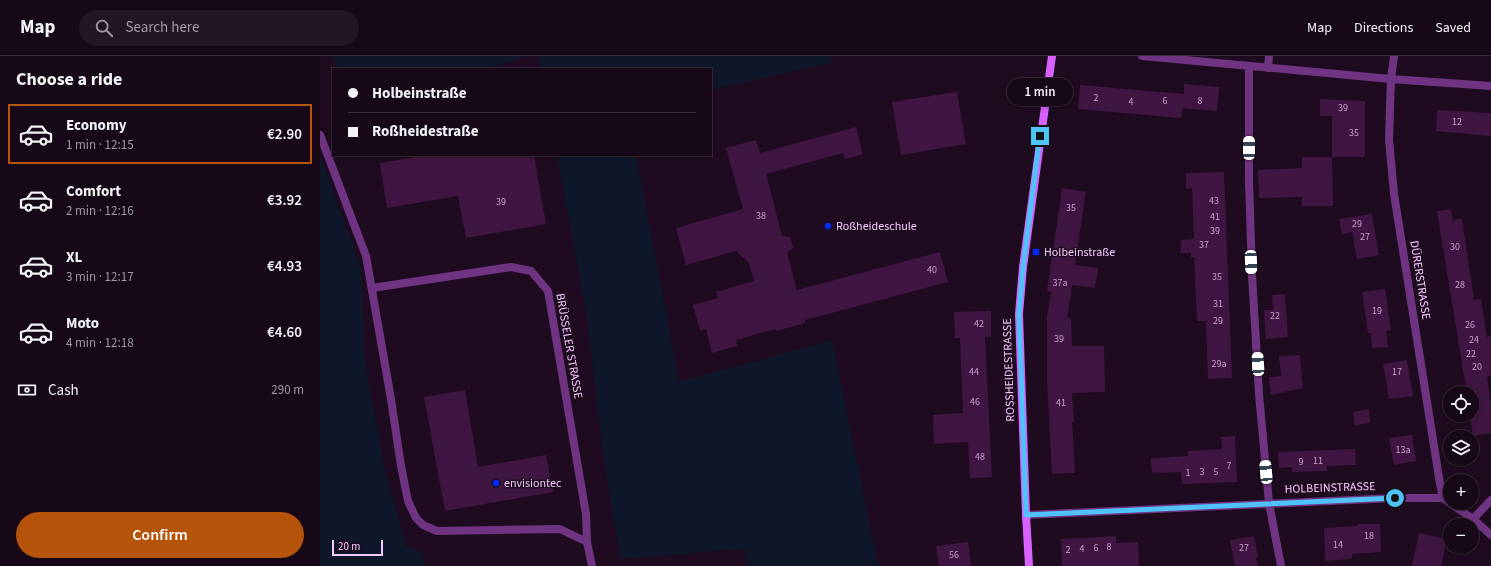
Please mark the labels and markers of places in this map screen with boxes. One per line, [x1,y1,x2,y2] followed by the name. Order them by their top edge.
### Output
[836,218,917,235] place label: Roßheideschule
[823,221,833,231] marker: Roßheideschule
[1044,244,1115,261] place label: Holbeinstraße
[1031,247,1041,257] marker: Holbeinstraße
[504,475,562,492] place label: envisiontec
[491,478,501,488] marker: envisiontec

